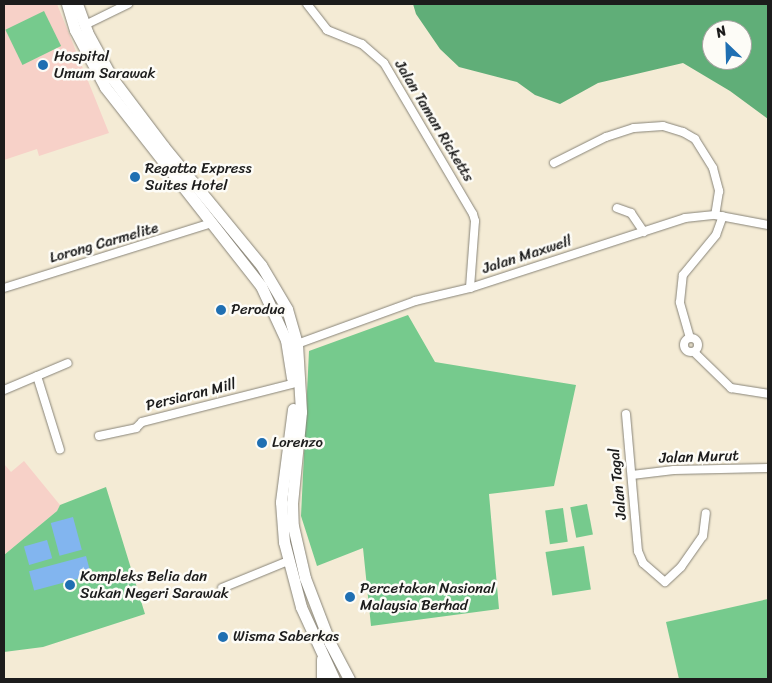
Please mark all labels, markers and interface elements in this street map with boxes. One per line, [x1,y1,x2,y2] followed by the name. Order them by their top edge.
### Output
[712,18,731,45] text: N
[702,20,752,70] north arrow
[54,47,155,82] place label: Hospital Umum Sarawak
[391,57,477,185] street label: Jalan Taman Ricketts
[36,58,50,72] marker: Hospital Umum Sarawak
[145,159,252,194] place label: Regatta Express Suites Hotel
[129,171,141,183] marker: Regatta Express Suites Hotel
[47,219,161,267] street label: Lorong Carmelite
[480,232,574,278] street label: Jalan Maxwell
[231,301,285,319] place label: Perodua
[215,304,227,316] marker: Perodua
[144,375,238,415] street label: Persiaran Mill
[272,434,323,452] place label: Lorenzo
[256,437,268,449] marker: Lorenzo
[605,447,631,521] street label: Jalan Tagal
[659,447,739,467] street label: Jalan Murut
[80,567,229,602] place label: Kompleks Belia dan Sukan Negeri Sarawak
[64,579,76,591] marker: Kompleks Belia dan Sukan Negeri Sarawak
[360,579,495,614] place label: Percetakan Nasional Malaysia Berhad
[344,591,356,603] marker: Percetakan Nasional Malaysia Berhad
[233,628,340,646] place label: Wisma Saberkas
[217,631,229,643] marker: Wisma Saberkas

